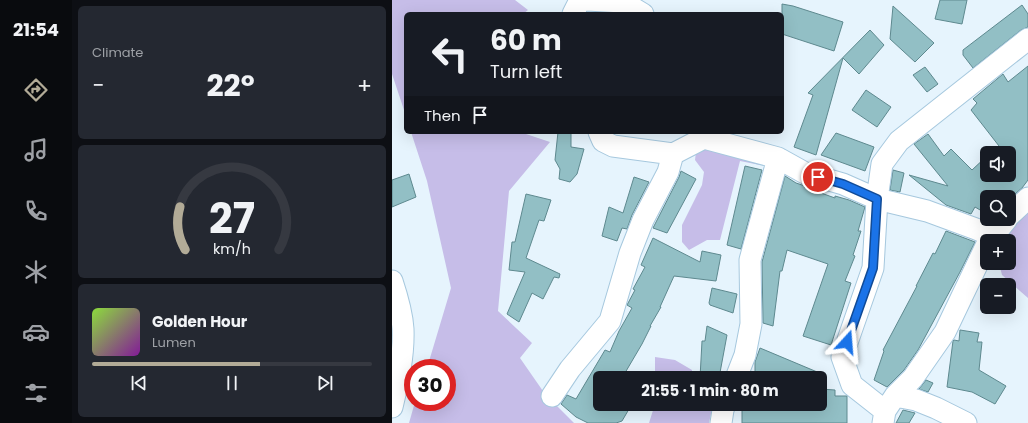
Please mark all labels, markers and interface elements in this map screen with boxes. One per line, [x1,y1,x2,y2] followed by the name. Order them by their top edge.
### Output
[13,17,59,42] text: 21:54
[490,21,562,60] text: 60 m
[424,28,476,80] icon: left
[92,43,143,62] text: Climate
[490,59,562,84] text: Turn left
[206,64,255,107] text: 22°
[92,70,104,101] text: −
[357,70,372,101] text: +
[22,76,50,104] icon: directions
[469,104,491,126] icon: arrive
[424,105,461,126] text: Then
[22,136,50,164] icon: music
[980,146,1016,314] map controls
[980,146,1016,182] button: sound
[801,160,835,194] pin
[807,166,829,188] icon: arrive
[209,188,255,247] text: 27
[980,190,1016,226] button: search
[22,197,50,225] icon: phone
[980,234,1016,270] button: +
[213,238,251,258] text: km/h
[22,258,50,286] icon: climate
[980,278,1016,314] button: −
[152,311,247,332] text: Golden Hour
[22,318,50,346] icon: car
[826,321,868,363] position arrow
[152,333,196,352] text: Lumen
[404,359,456,411] speed limit sign: 30
[128,372,150,394] icon: previous
[221,372,243,394] icon: pause
[314,372,336,394] icon: next
[22,379,50,407] icon: filters
[641,380,779,401] text: 21:55 · 1 min · 80 m

